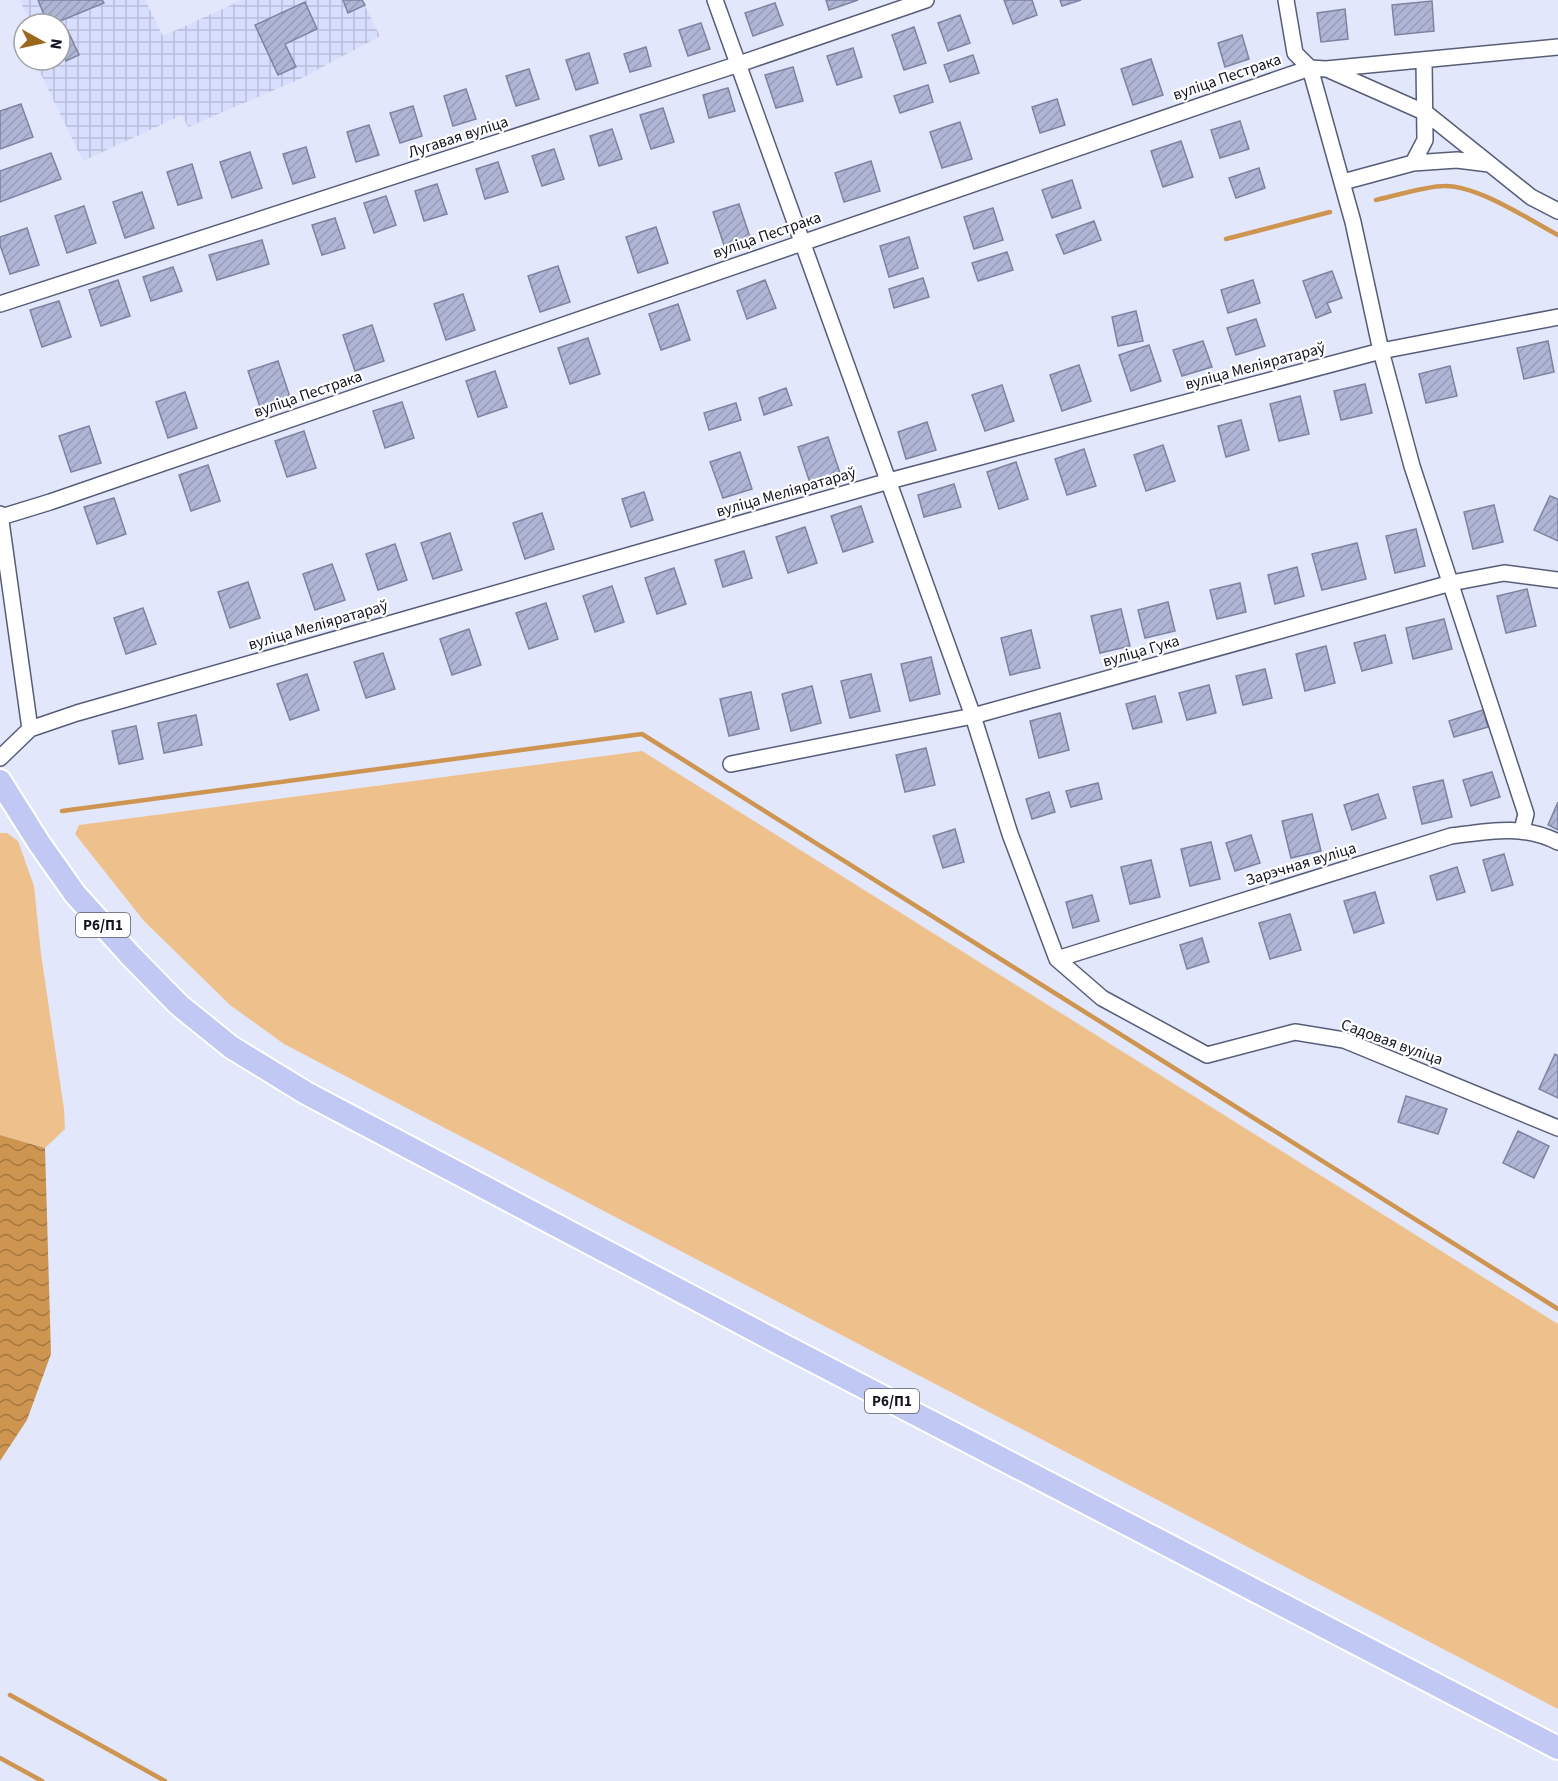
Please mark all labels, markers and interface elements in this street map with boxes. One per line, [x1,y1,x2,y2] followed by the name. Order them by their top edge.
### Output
[12,12,72,72] north arrow
[44,37,67,51] text: N
[1170,48,1284,106] street label: вуліца Пестрака
[405,110,511,164] street label: Лугавая вуліца
[710,206,824,264] street label: вуліца Пестрака
[1183,337,1328,395] street label: вуліца Меліяратараў
[251,365,365,423] street label: вуліца Пестрака
[714,461,859,522] street label: вуліца Меліяратараў
[246,594,391,655] street label: вуліца Меліяратараў
[1100,630,1182,672] street label: вуліца Гука
[1243,837,1359,891] street label: Зарэчная вуліца
[76,913,130,937] road number: Р6/П1
[1338,1013,1446,1071] street label: Садовая вуліца
[865,1389,919,1413] road number: Р6/П1

